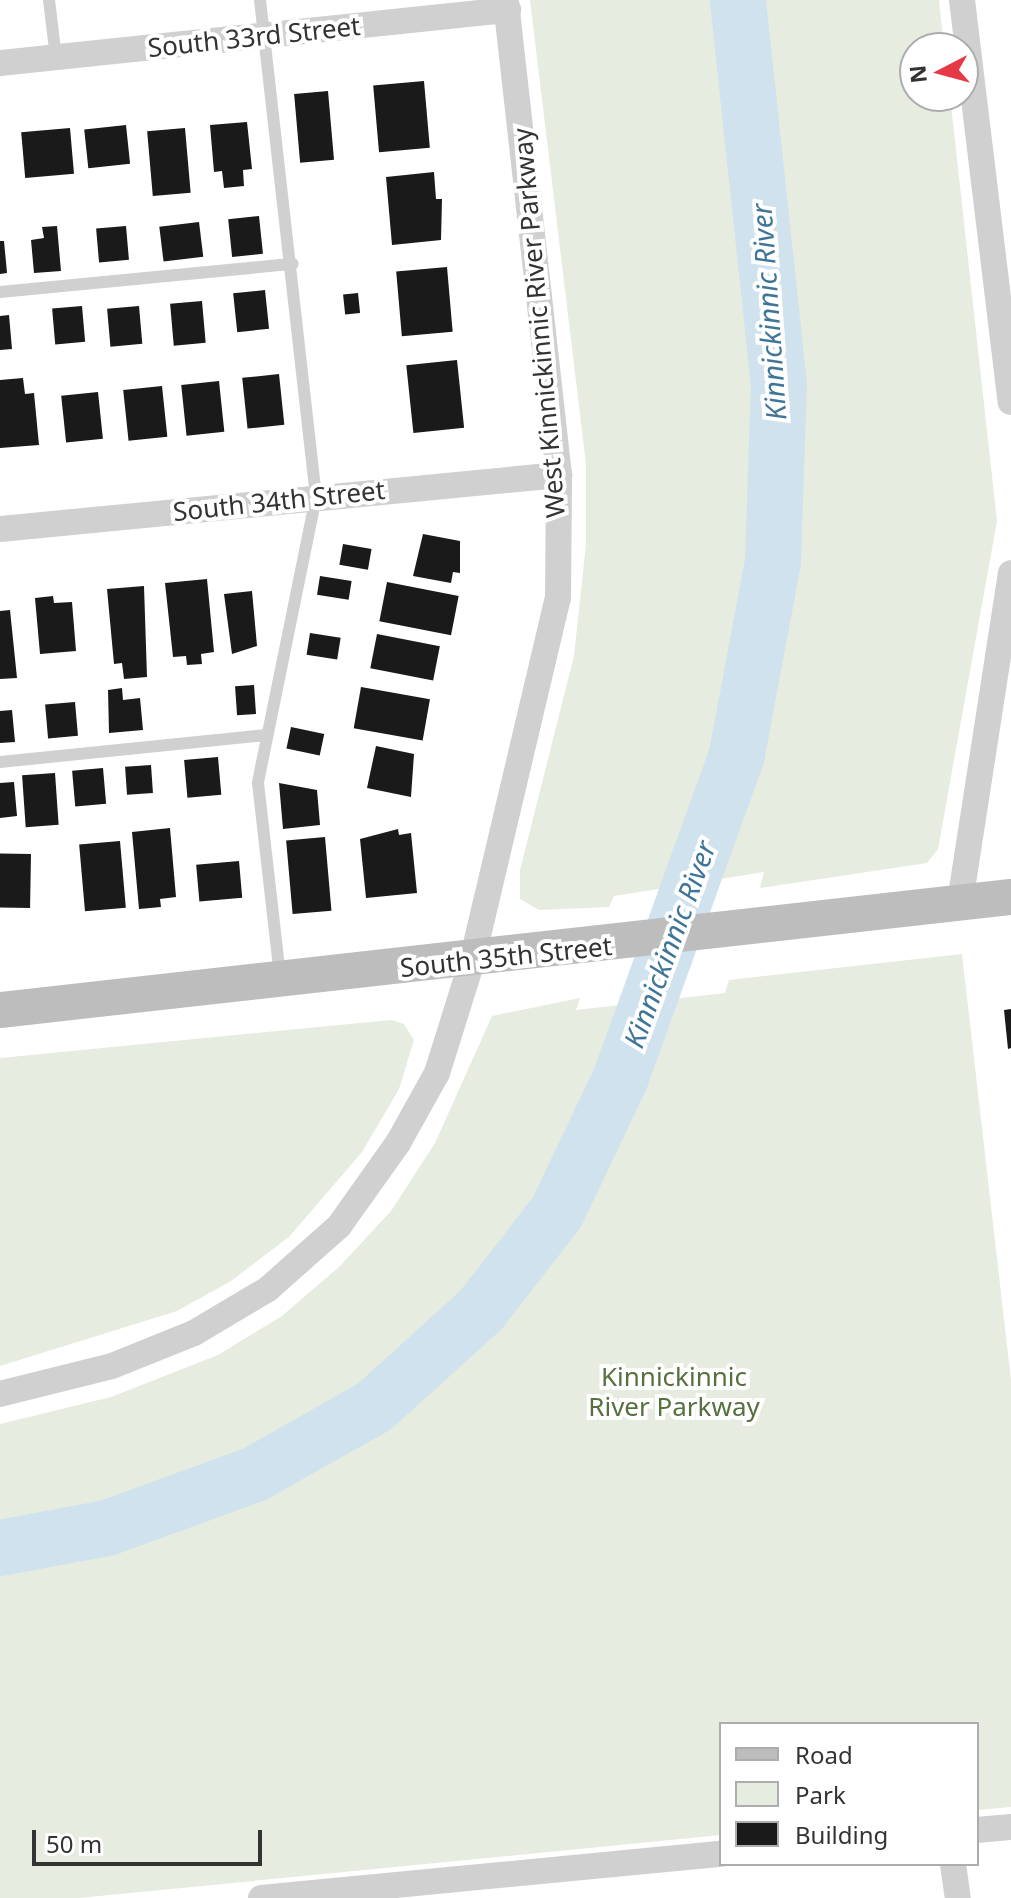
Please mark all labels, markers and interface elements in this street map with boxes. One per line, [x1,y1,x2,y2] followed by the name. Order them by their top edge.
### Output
[146,10,362,64] street label: South 33rd Street
[899,32,979,112] north arrow
[901,64,933,85] text: N
[506,127,572,519] street label: West Kinnickinnic River Parkway
[744,202,792,422] water label: Kinnickinnic River
[172,474,386,528] street label: South 34th Street
[616,836,722,1052] water label: Kinnickinnic River
[399,930,613,984] street label: South 35th Street
[588,1361,760,1422] park label: Kinnickinnic River Parkway
[719,1722,979,1866] legend
[795,1738,853,1771] text: Road
[795,1778,846,1811] text: Park
[36,1814,266,1864] scale bar
[795,1818,888,1851] text: Building
[46,1827,102,1860] text: 50 m

